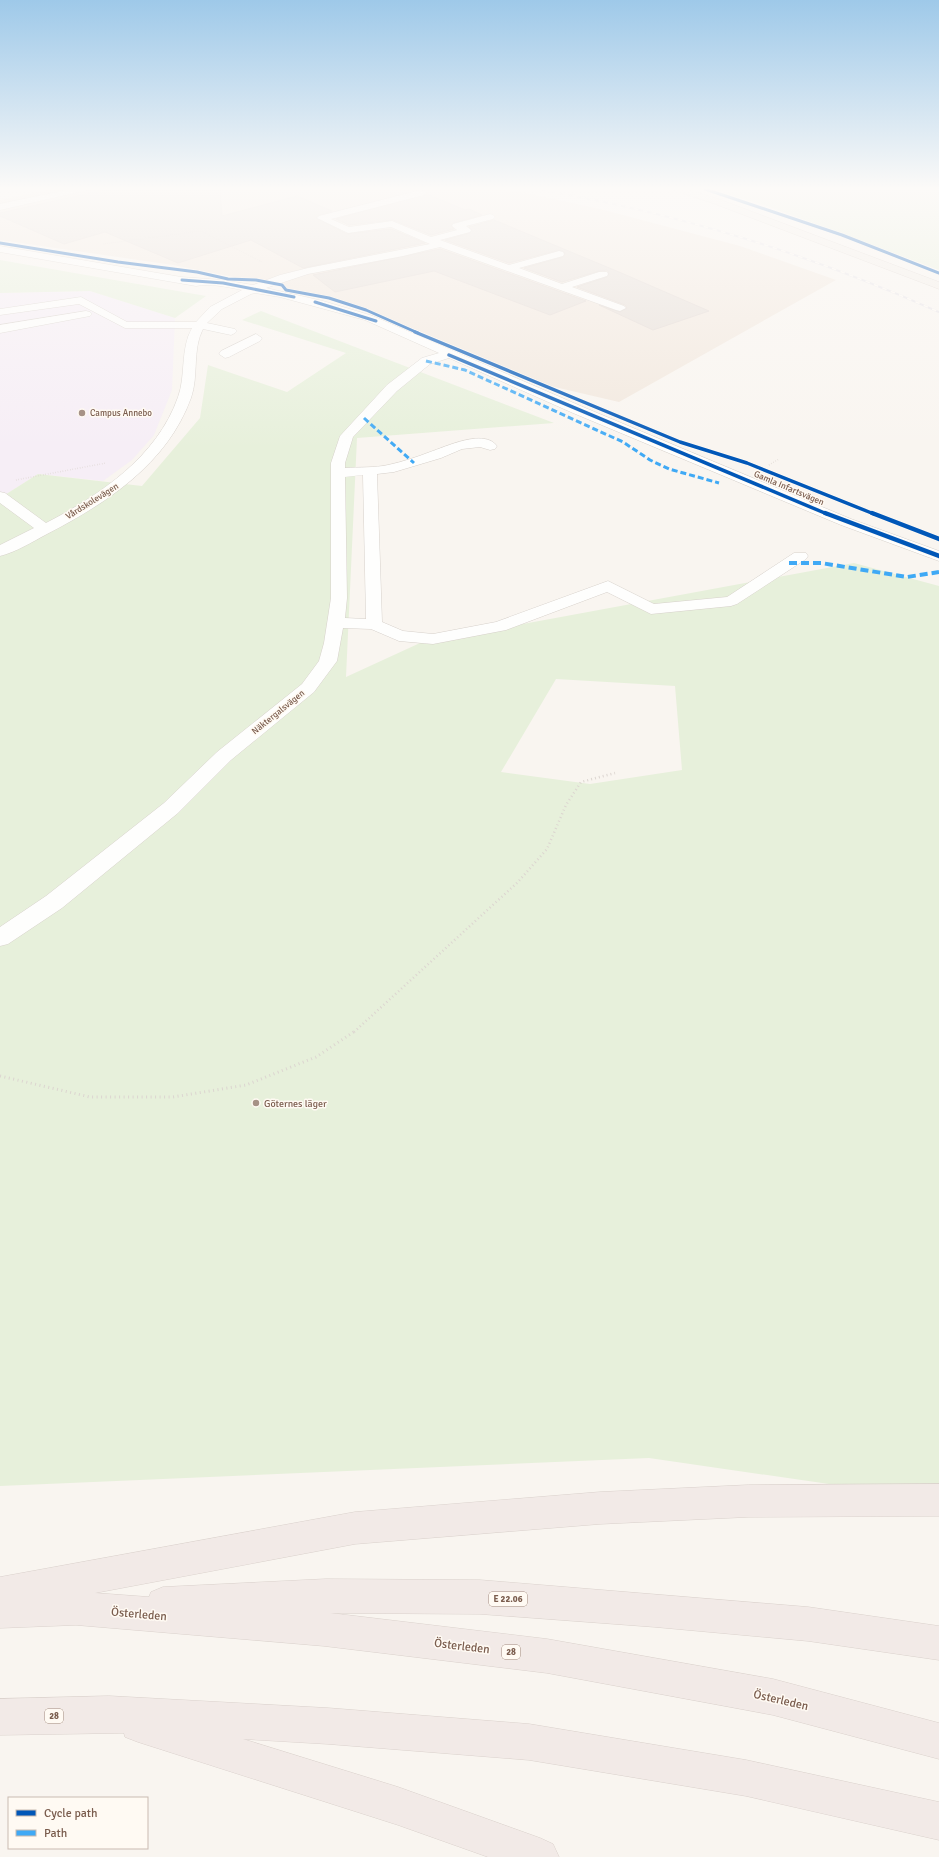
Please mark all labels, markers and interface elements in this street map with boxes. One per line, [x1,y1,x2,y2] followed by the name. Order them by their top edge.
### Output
[77,408,87,418] marker: Campus Annebo
[90,408,152,419] place label: Campus Annebo
[752,469,826,508] street label: Gamla Infartsvägen
[64,481,121,522] street label: Vårdskolevägen
[250,688,307,737] street label: Näktergalsvägen
[251,1098,261,1108] marker: Göternes läger
[264,1098,327,1110] place label: Göternes läger
[489,1592,527,1606] road number: E 22.06
[110,1605,167,1624] street label: Österleden
[433,1636,491,1657] street label: Österleden
[502,1645,520,1659] road number: 28
[752,1687,810,1714] street label: Österleden
[45,1709,63,1723] road number: 28
[8,1797,148,1849] legend
[44,1806,97,1821] text: Cycle path
[44,1826,67,1841] text: Path

